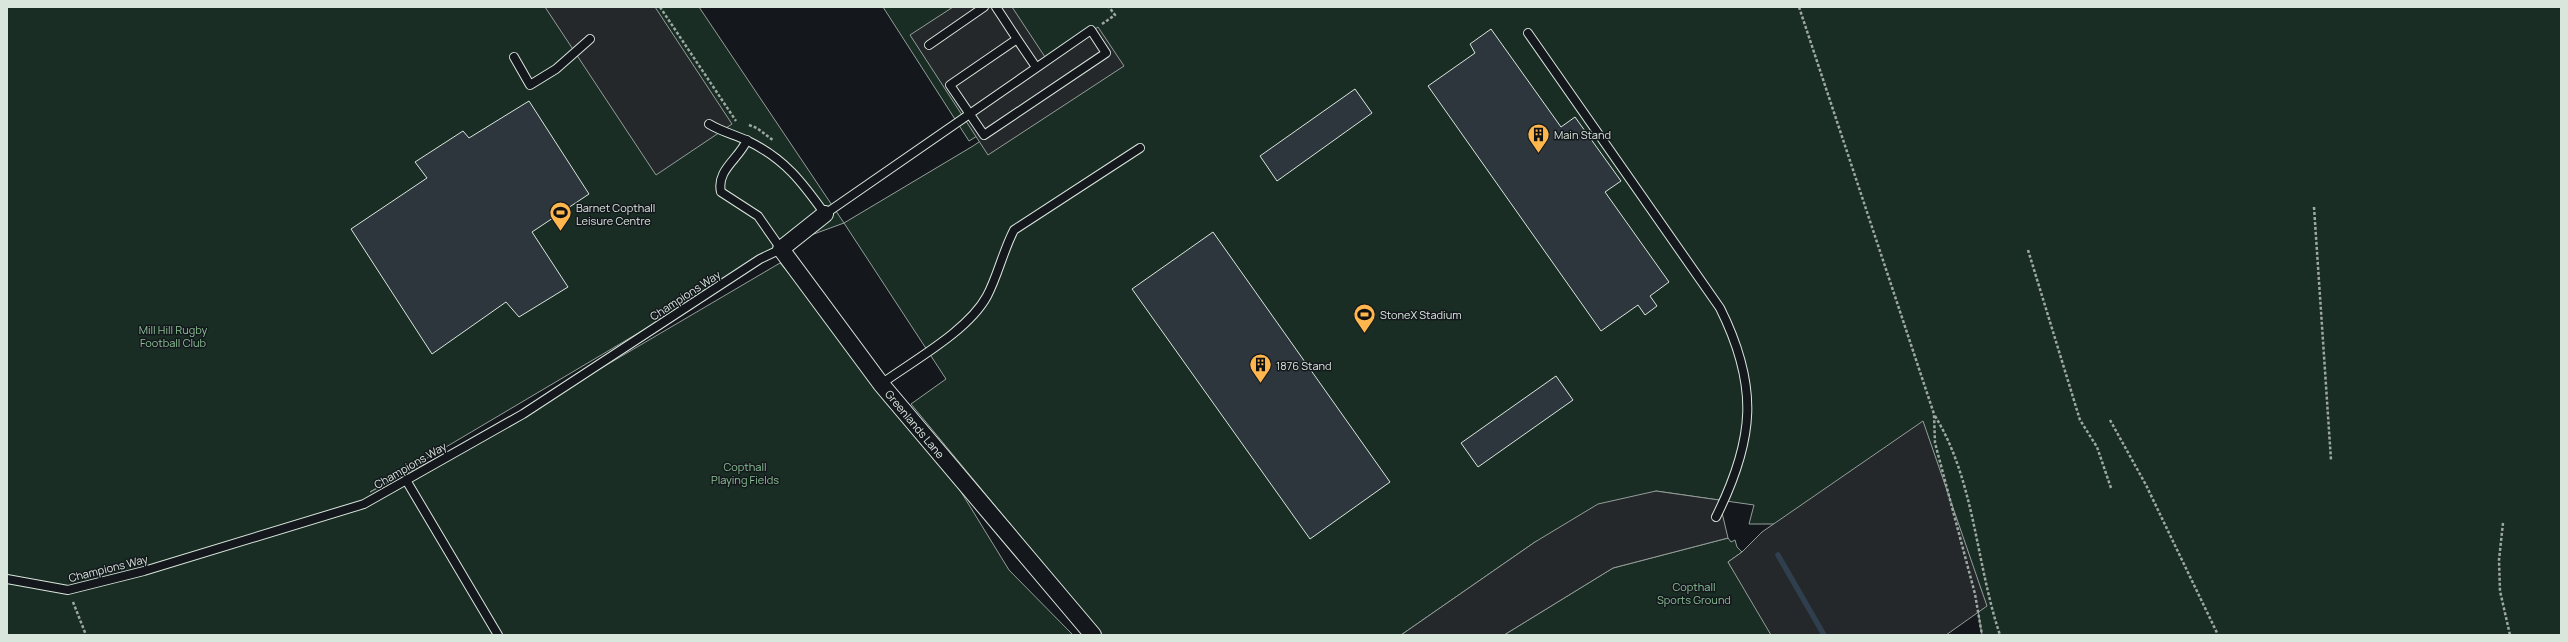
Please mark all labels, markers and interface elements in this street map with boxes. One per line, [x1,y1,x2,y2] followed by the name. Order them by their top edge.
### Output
[1526,121,1552,154] building icon: Main Stand
[1554,127,1611,142] place label: Main Stand
[548,200,574,233] sports icon: Barnet Copthall Leisure Centre
[576,200,655,228] place label: Barnet Copthall Leisure Centre
[647,266,723,323] street label: Champions Way
[1352,301,1378,334] sports icon: StoneX Stadium
[1380,307,1462,322] place label: StoneX Stadium
[139,322,207,350] park label: Mill Hill Rugby Football Club
[1248,352,1274,385] building icon: 1876 Stand
[1276,358,1332,373] place label: 1876 Stand
[882,387,948,462] street label: Greenlands Lane
[371,438,449,492] street label: Champions Way
[711,459,779,487] park label: Copthall Playing Fields
[67,551,149,585] street label: Champions Way
[1657,579,1731,607] park label: Copthall Sports Ground

